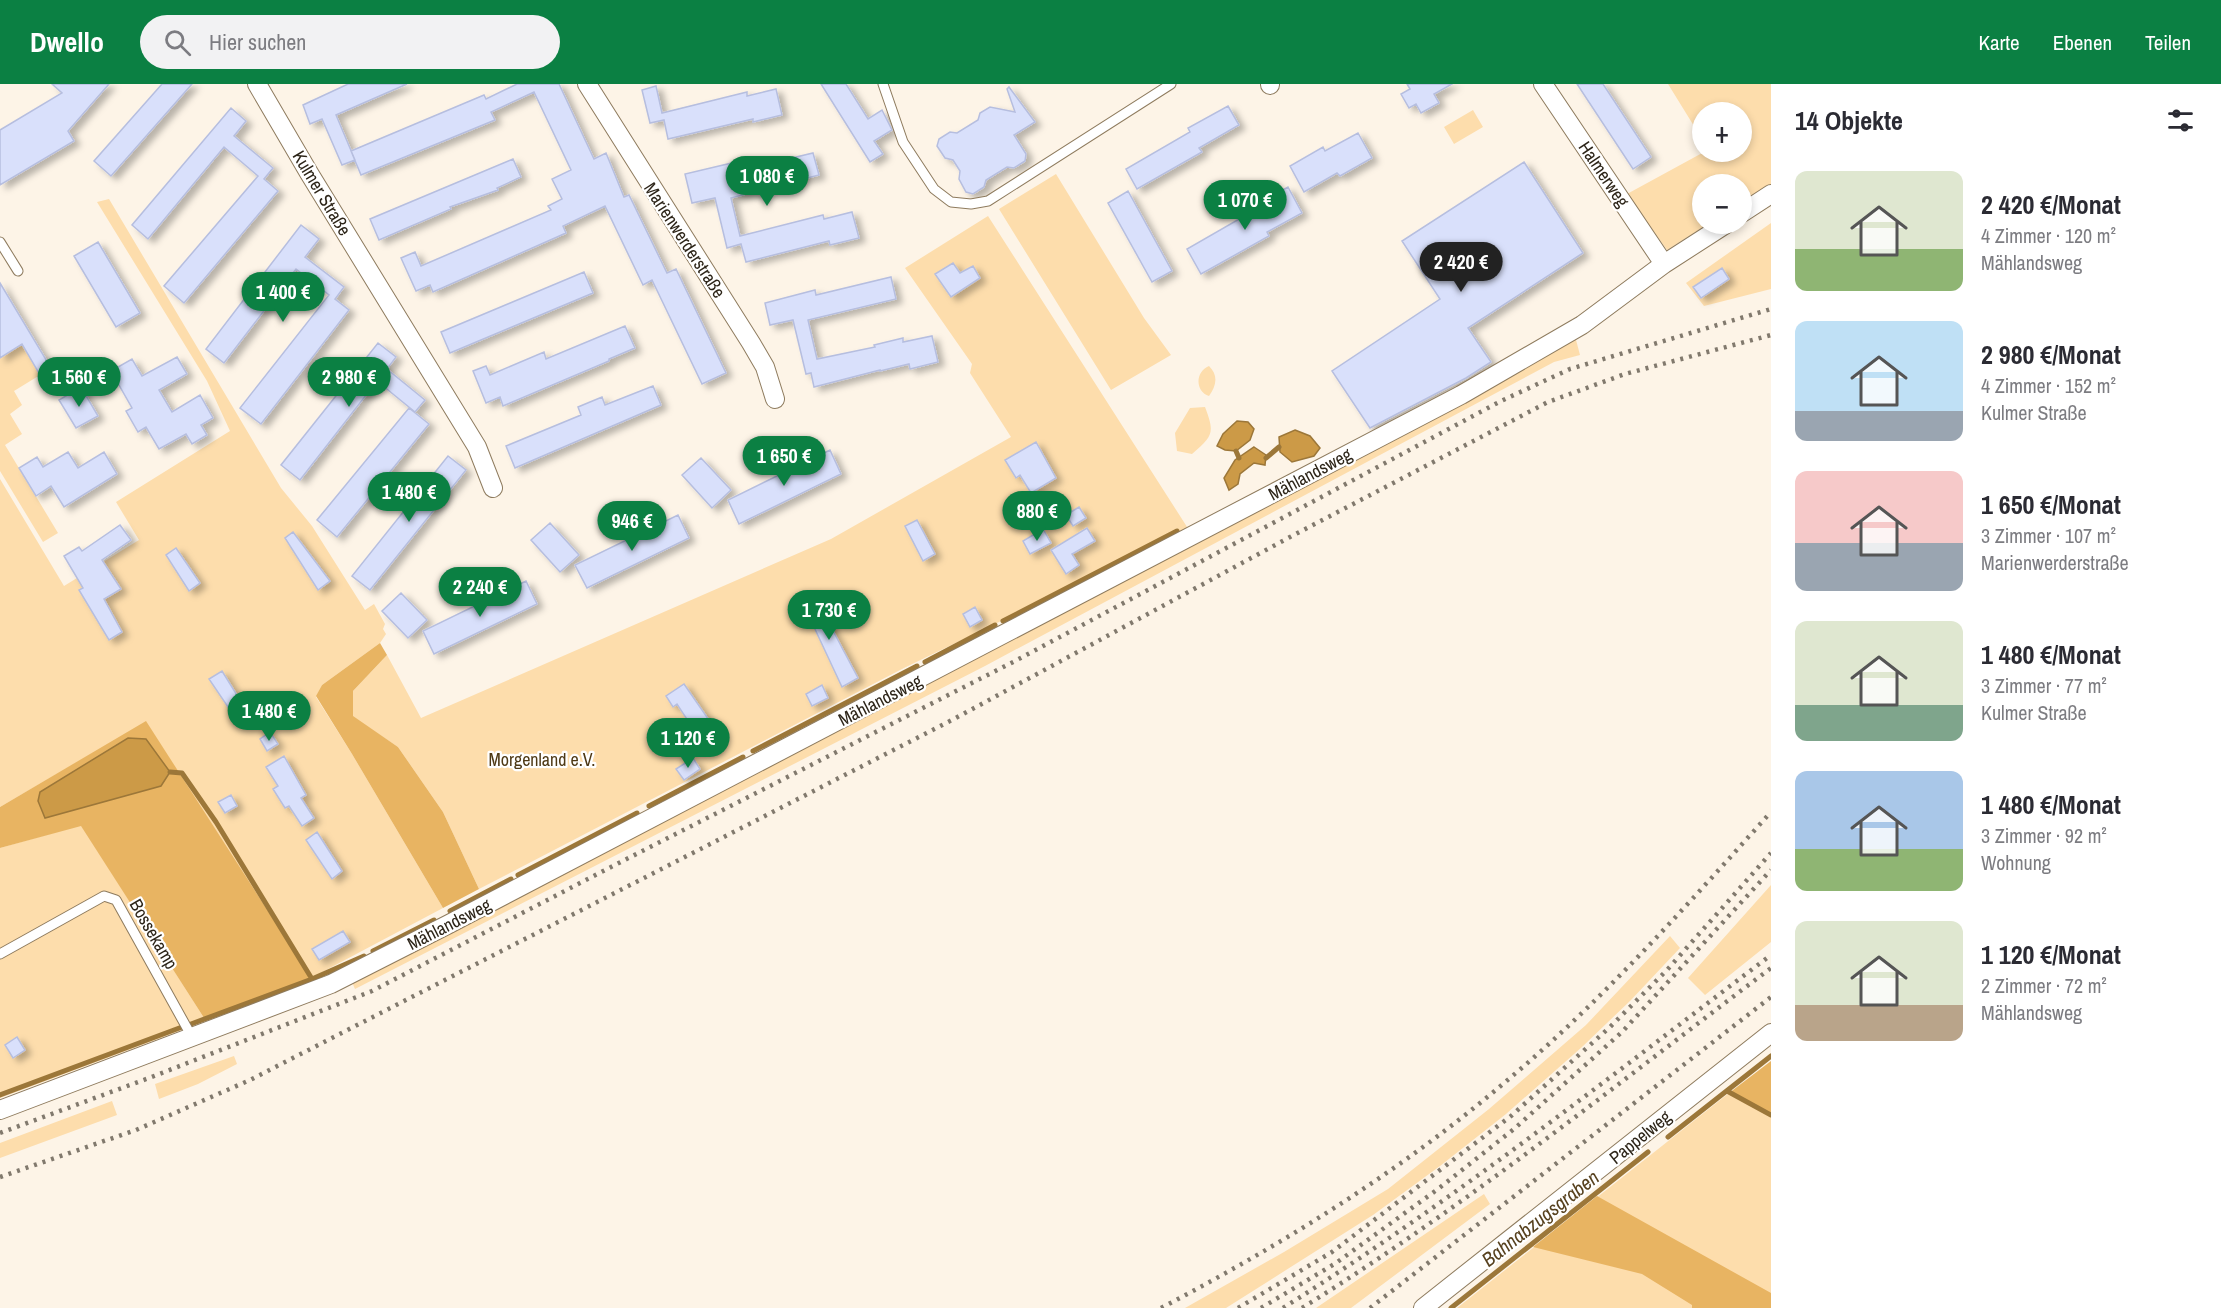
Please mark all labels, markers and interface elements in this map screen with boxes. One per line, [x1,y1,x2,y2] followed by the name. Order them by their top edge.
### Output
[140,15,560,69] search box
[30,23,104,61] text: Dwello
[161,26,194,59] icon: search
[209,27,306,57] text: Hier suchen
[1979,28,2020,57] text: Karte
[2053,28,2112,57] text: Ebenen
[2145,28,2191,57] text: Teilen
[1692,102,1752,234] map controls
[1692,102,1752,162] button: +
[1795,103,1903,138] text: 14 Objekte
[2164,104,2197,137] icon: filters
[1573,136,1636,213] street label: Halmerweg
[287,146,357,240] street label: Kulmer Straße
[712,156,822,207] pin: 1 080 €
[740,162,794,189] text: 1 080 €
[1692,174,1752,234] button: −
[638,177,732,303] street label: Marienwerderstraße
[1190,180,1300,231] pin: 1 070 €
[1218,186,1272,213] text: 1 070 €
[1981,187,2121,222] text: 2 420 €/Monat
[1843,195,1915,267] icon: home
[1981,222,2116,249] text: 4 Zimmer · 120 m²
[1406,242,1516,293] pin: 2 420 €
[1434,248,1488,275] text: 2 420 €
[1981,249,2082,276] text: Mählandsweg
[228,272,338,323] pin: 1 400 €
[256,278,310,305] text: 1 400 €
[1981,337,2121,372] text: 2 980 €/Monat
[1843,345,1915,417] icon: home
[24,357,134,408] pin: 1 560 €
[294,357,404,408] pin: 2 980 €
[52,363,106,390] text: 1 560 €
[322,363,376,390] text: 2 980 €
[1981,372,2116,399] text: 4 Zimmer · 152 m²
[1981,399,2087,426] text: Kulmer Straße
[729,436,839,487] pin: 1 650 €
[1264,441,1357,506] street label: Mählandsweg
[757,442,811,469] text: 1 650 €
[354,472,464,523] pin: 1 480 €
[382,478,436,505] text: 1 480 €
[1981,487,2121,522] text: 1 650 €/Monat
[995,491,1079,542] pin: 880 €
[1843,495,1915,567] icon: home
[1016,497,1058,524] text: 880 €
[590,501,674,552] pin: 946 €
[611,507,653,534] text: 946 €
[1981,522,2116,549] text: 3 Zimmer · 107 m²
[1981,549,2129,576] text: Marienwerderstraße
[425,567,535,618] pin: 2 240 €
[453,573,507,600] text: 2 240 €
[774,590,884,641] pin: 1 730 €
[802,596,856,623] text: 1 730 €
[1981,637,2121,672] text: 1 480 €/Monat
[1843,645,1915,717] icon: home
[834,668,927,732] street label: Mählandsweg
[1981,672,2107,699] text: 3 Zimmer · 77 m²
[214,691,324,742] pin: 1 480 €
[242,697,296,724] text: 1 480 €
[1981,699,2087,726] text: Kulmer Straße
[633,718,743,769] pin: 1 120 €
[661,724,715,751] text: 1 120 €
[489,747,595,772] park label: Morgenland e.V.
[1981,787,2121,822] text: 1 480 €/Monat
[1843,795,1915,867] icon: home
[1981,822,2107,849] text: 3 Zimmer · 92 m²
[1981,849,2051,876] text: Wohnung
[403,892,496,956] street label: Mählandsweg
[124,894,184,974] street label: Bossekamp
[1981,937,2121,972] text: 1 120 €/Monat
[1843,945,1915,1017] icon: home
[1981,972,2107,999] text: 2 Zimmer · 72 m²
[1981,999,2082,1026] text: Mählandsweg
[1604,1104,1677,1170] street label: Pappelweg
[1476,1164,1604,1272] water label: Bahnabzugsgraben

